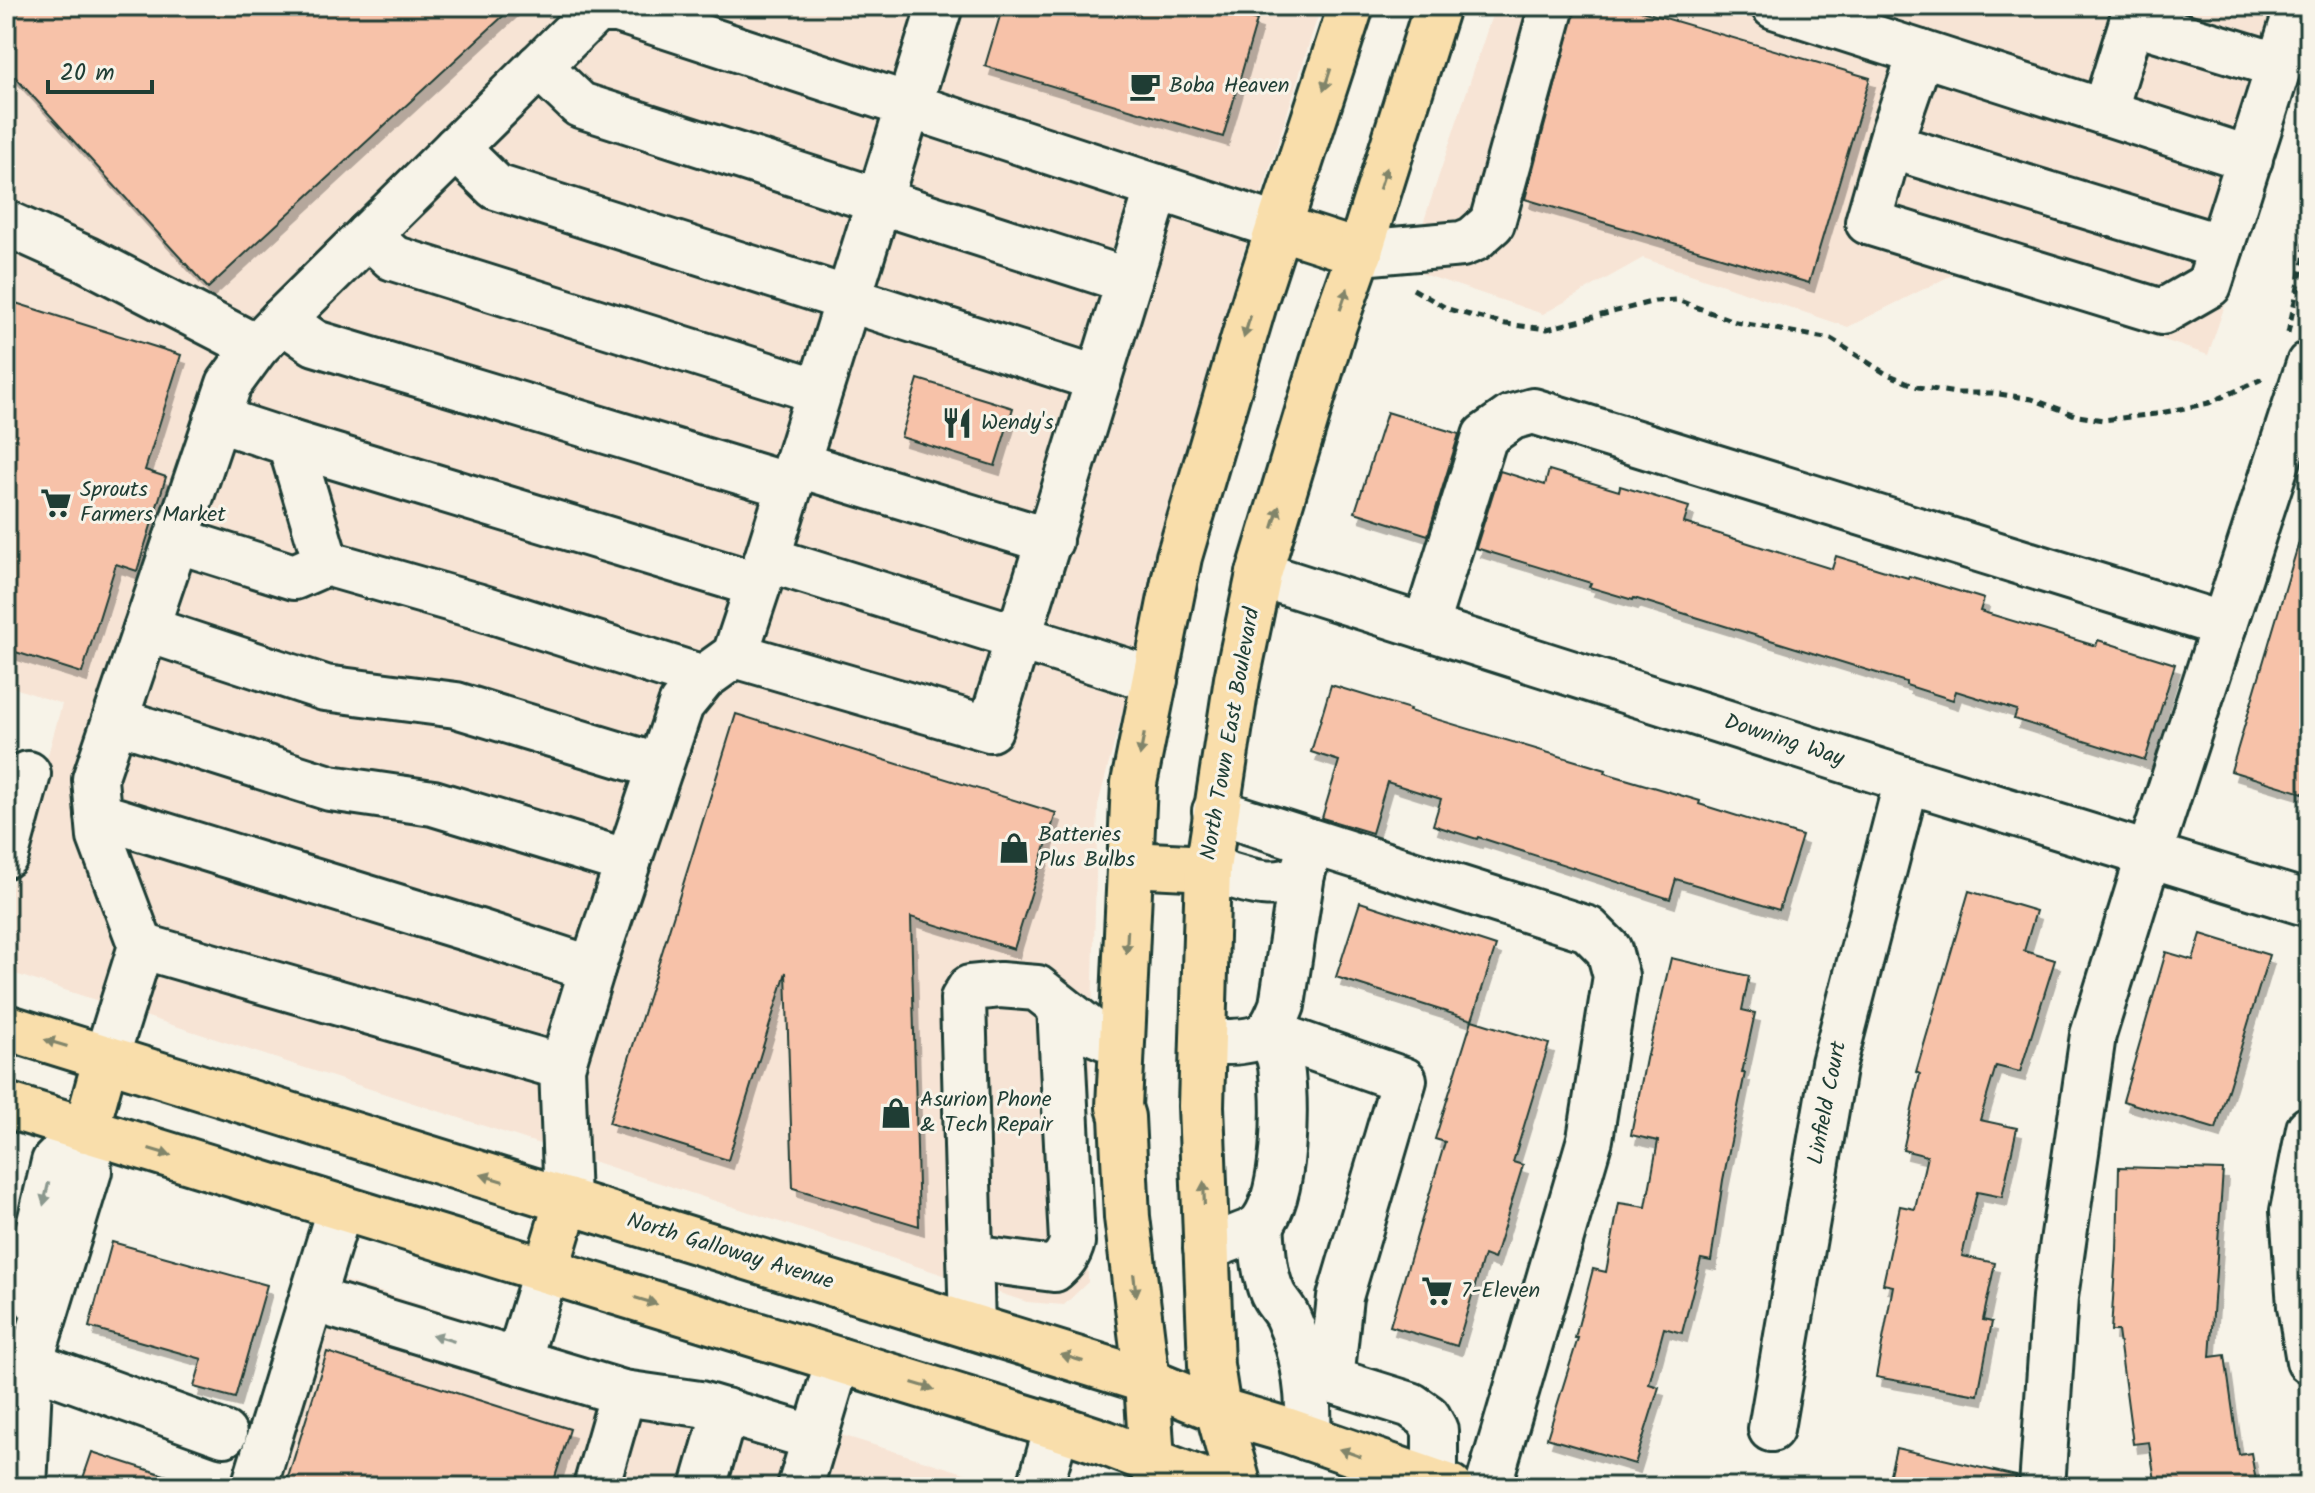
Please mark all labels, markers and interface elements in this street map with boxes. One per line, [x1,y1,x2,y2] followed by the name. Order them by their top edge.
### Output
[48,44,152,94] scale bar
[60,54,115,93] text: 20 m
[1320,68,1333,92] one-way arrow
[1128,69,1162,103] cafe icon: Boba Heaven
[1169,69,1290,104] place label: Boba Heaven
[1377,166,1390,190] one-way arrow
[1338,287,1350,311] one-way arrow
[1240,316,1253,340] one-way arrow
[940,406,974,440] restaurant icon: Wendy's
[981,406,1054,441] place label: Wendy's
[80,473,226,533] place label: Sprouts Farmers Market
[39,486,73,520] supermarket icon: Sprouts Farmers Market
[1271,505,1283,529] one-way arrow
[1192,604,1271,863] street label: North Town East Boulevard
[1719,705,1849,777] street label: Downing Way
[1135,733,1147,758] one-way arrow
[1038,818,1136,878] place label: Batteries Plus Bulbs
[997,831,1031,865] shop icon: Batteries Plus Bulbs
[1120,930,1133,955] one-way arrow
[44,1036,68,1049] one-way arrow
[1799,1038,1857,1168] street label: Linfield Court
[920,1083,1054,1143] place label: Asurion Phone & Tech Repair
[879,1096,913,1130] shop icon: Asurion Phone & Tech Repair
[149,1147,173,1159] one-way arrow
[480,1171,504,1184] one-way arrow
[1198,1180,1210,1205] one-way arrow
[39,1181,52,1206] one-way arrow
[622,1204,838,1300] street label: North Galloway Avenue
[1129,1273,1142,1298] one-way arrow
[1420,1274,1454,1308] supermarket icon: 7-Eleven
[1461,1274,1540,1309] place label: 7-Eleven
[634,1295,658,1307] one-way arrow
[431,1331,455,1344] one-way arrow
[1060,1351,1084,1364] one-way arrow
[911,1380,935,1393] one-way arrow
[1337,1446,1361,1458] one-way arrow

